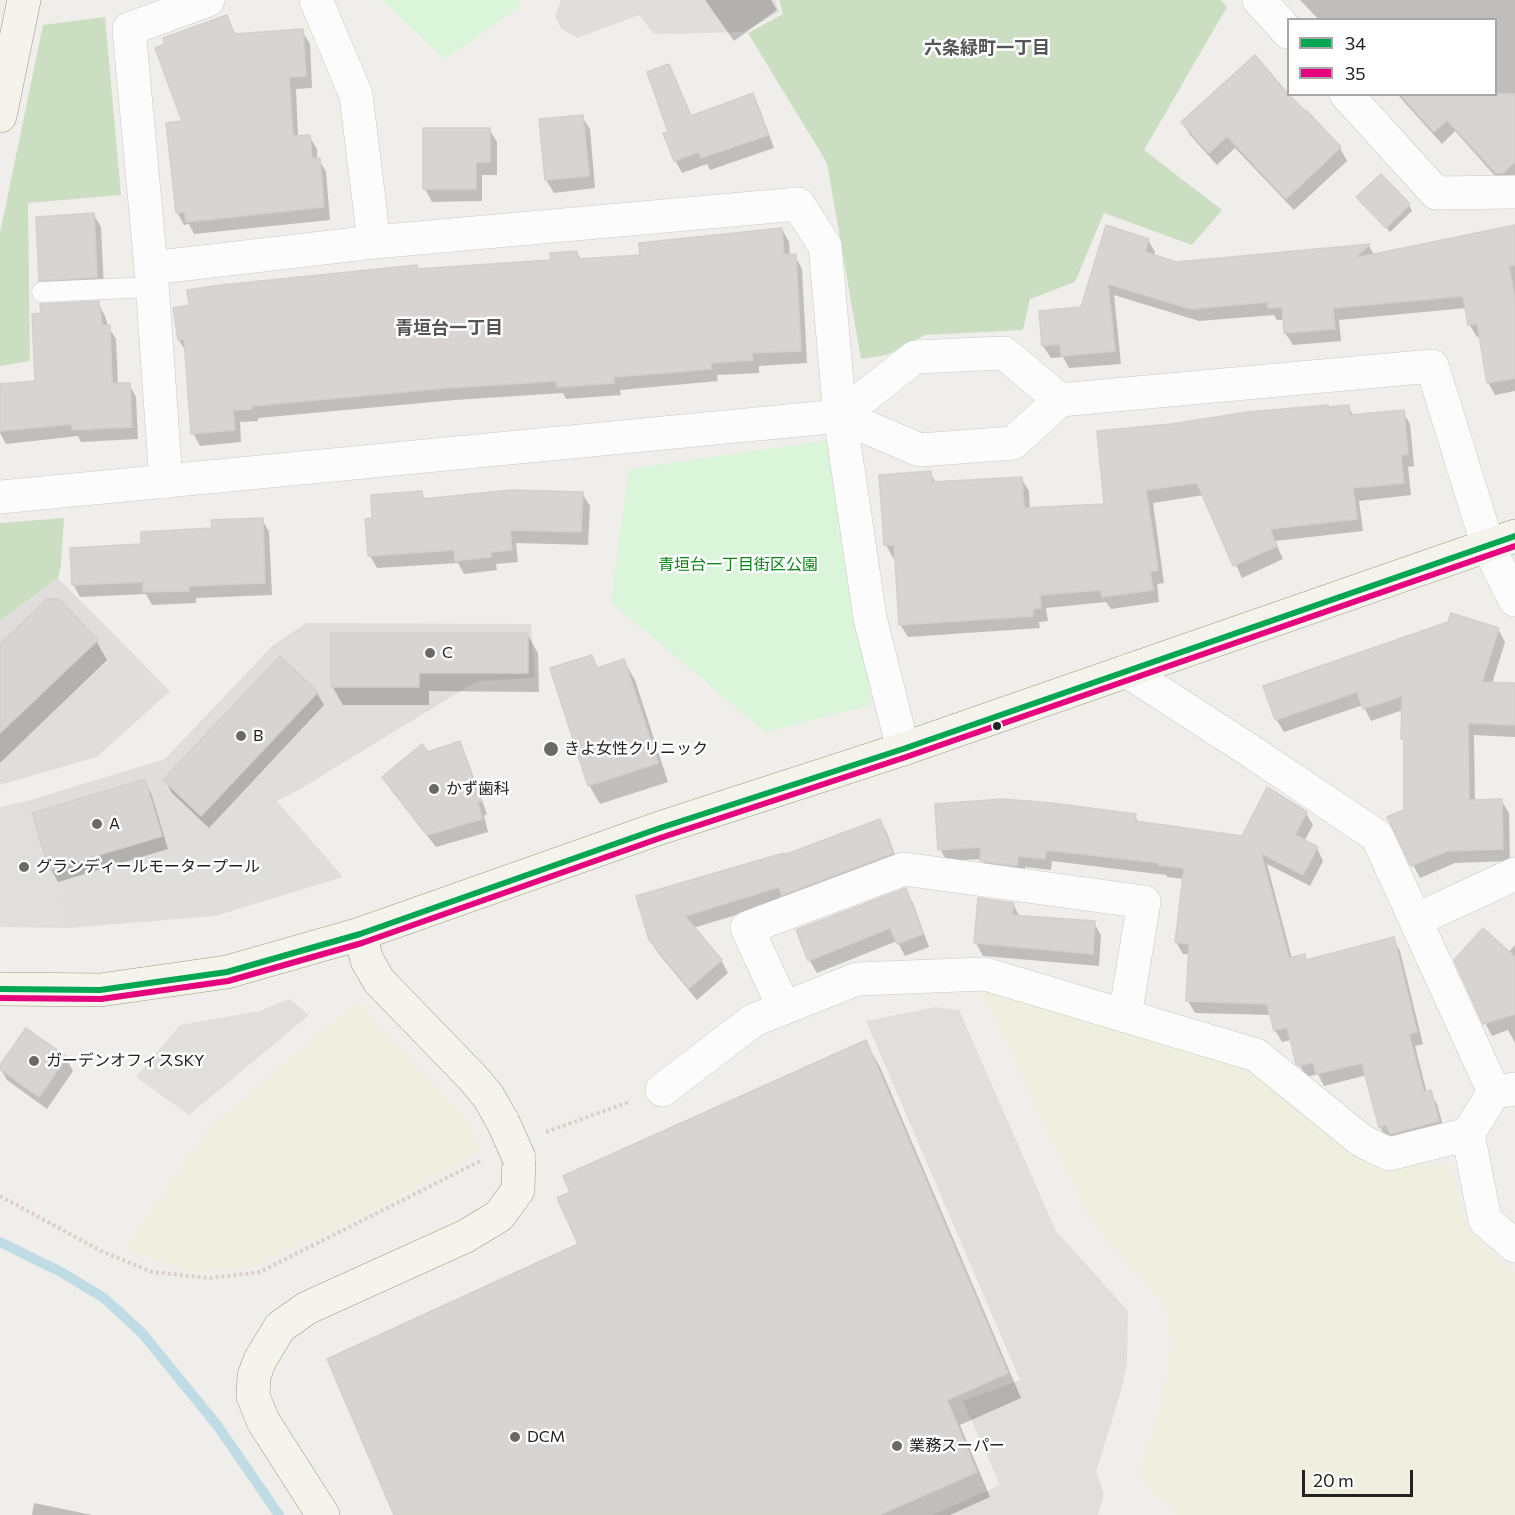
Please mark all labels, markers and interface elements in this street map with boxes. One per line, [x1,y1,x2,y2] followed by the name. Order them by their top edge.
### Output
[1287,18,1497,96] legend
[1345,32,1366,54] text: 34
[924,37,1050,59] district label: 六条緑町一丁目
[1345,62,1366,84] text: 35
[395,317,503,339] district label: 青垣台一丁目
[658,555,818,575] park label: 青垣台一丁目街区公園
[442,643,453,663] place label: C
[423,646,437,660] marker: C
[991,720,1003,732] unlabelled marker
[253,726,263,746] place label: B
[234,729,248,743] marker: B
[564,739,708,759] place label: きよ女性クリニック
[542,740,560,758] marker: きよ女性クリニック
[446,779,510,799] place label: かず歯科
[427,782,441,796] marker: かず歯科
[109,814,120,834] place label: A
[90,817,104,831] marker: A
[36,857,260,877] place label: グランディールモータープール
[17,860,31,874] marker: グランディールモータープール
[46,1051,205,1071] place label: ガーデンオフィスSKY
[27,1054,41,1068] marker: ガーデンオフィスSKY
[527,1427,565,1447] place label: DCM
[508,1430,522,1444] marker: DCM
[909,1436,1005,1456] place label: 業務スーパー
[890,1439,904,1453] marker: 業務スーパー
[1305,1458,1416,1496] scale bar
[1313,1469,1354,1491] text: 20 m

